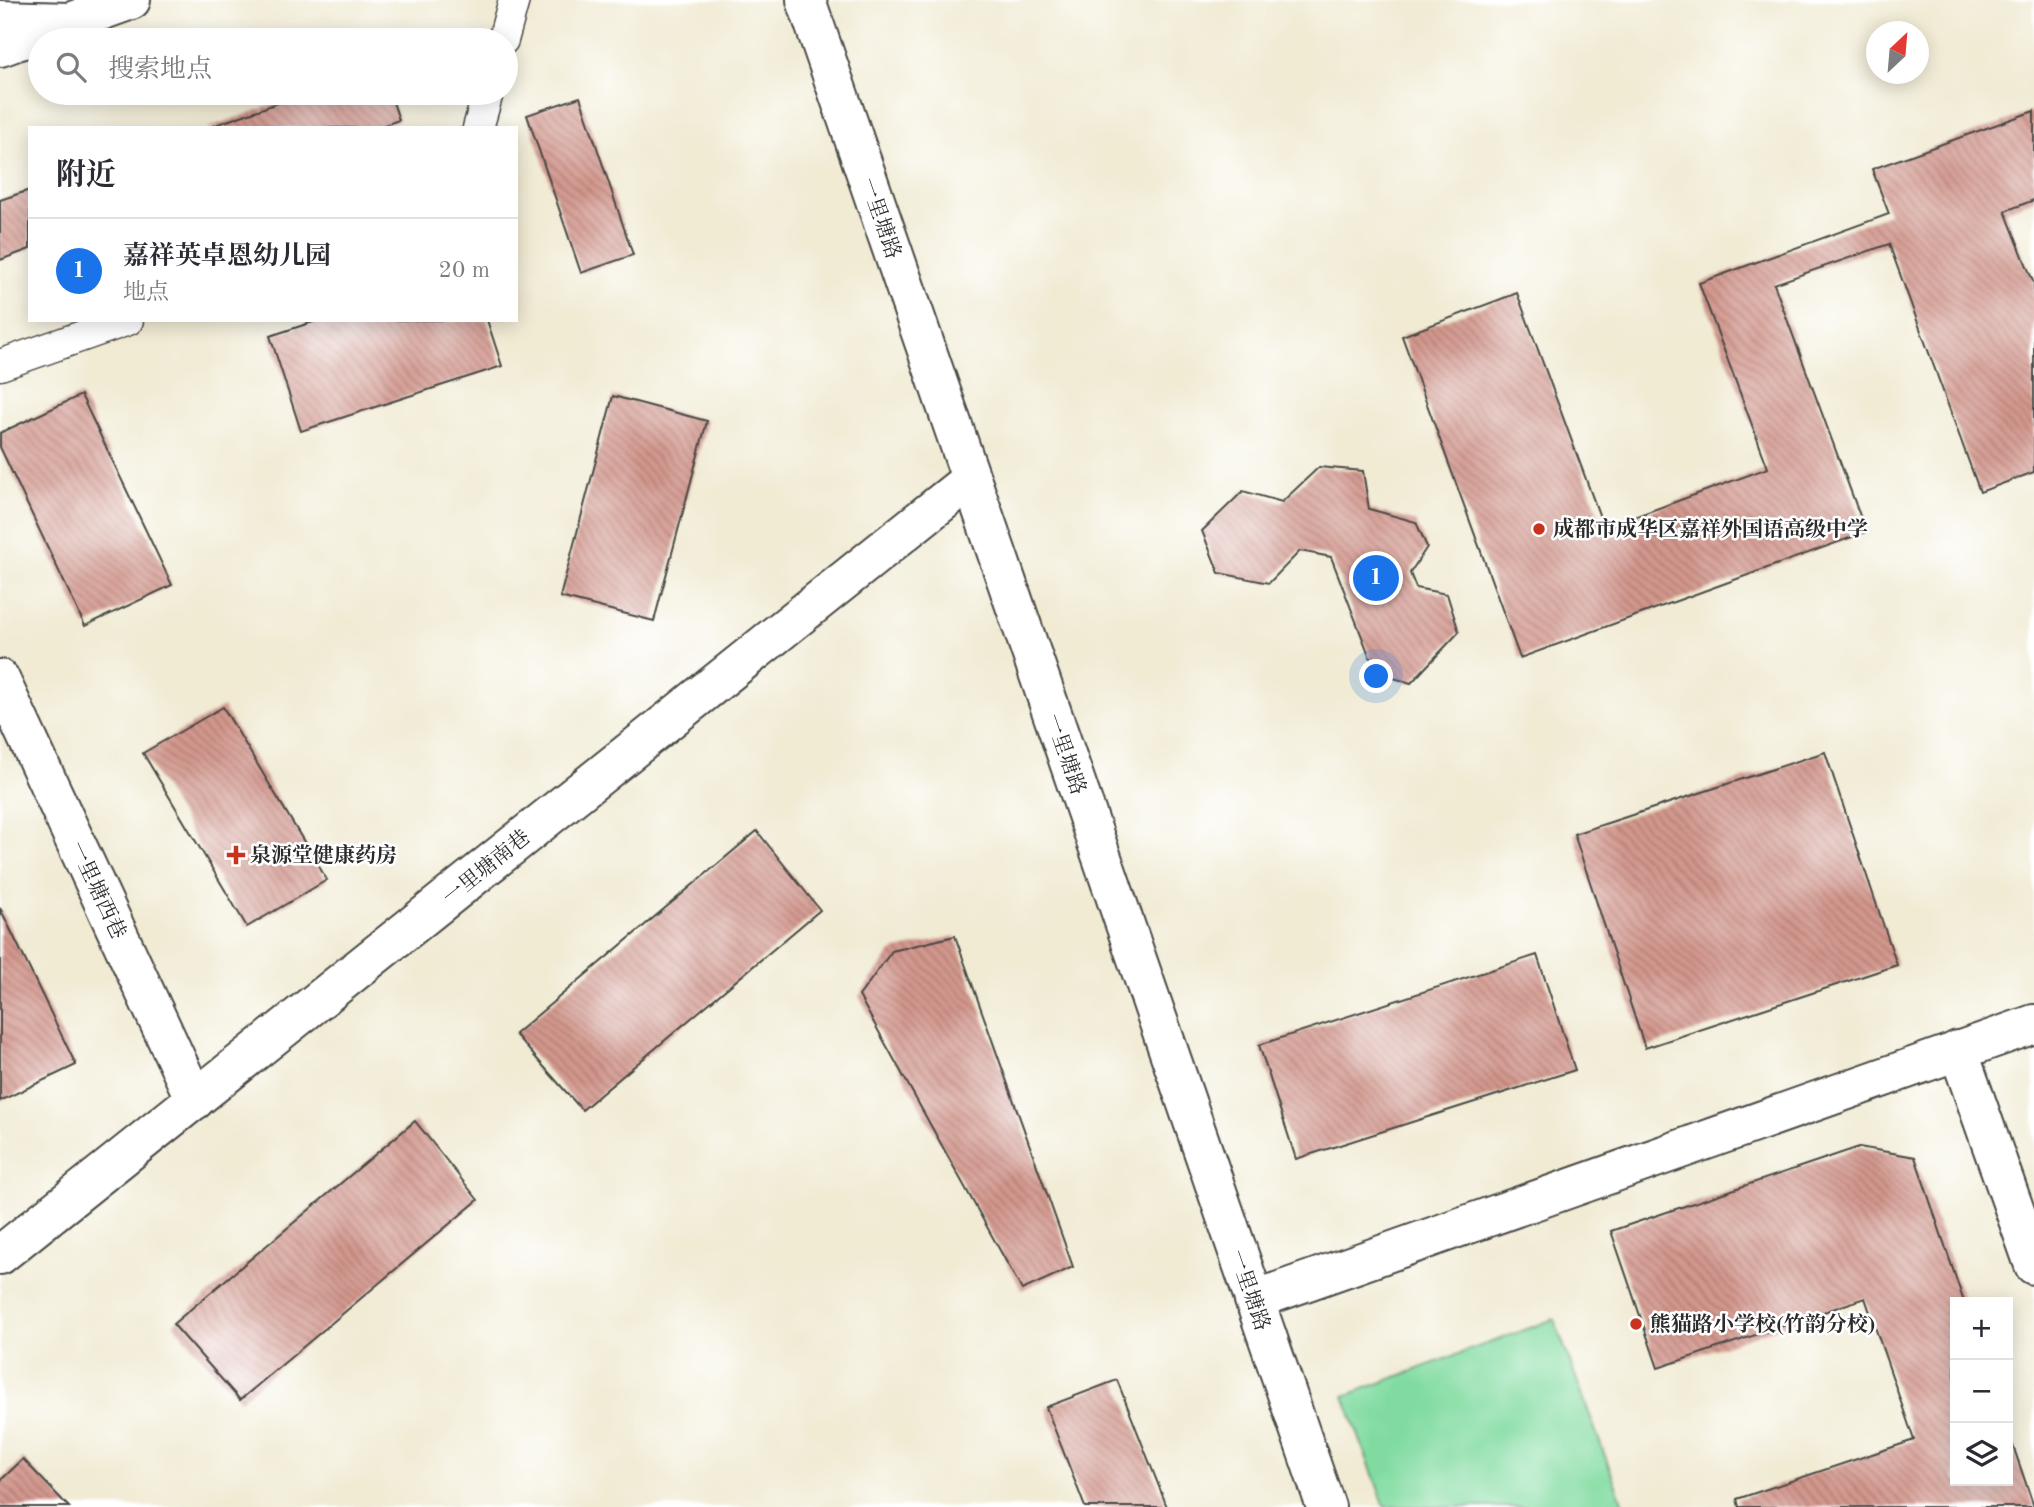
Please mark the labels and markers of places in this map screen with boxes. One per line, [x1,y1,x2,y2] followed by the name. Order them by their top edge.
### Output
[1553,517,1868,541] place label: 成都市成华区嘉祥外国语高级中学
[1531,521,1547,537] marker: 成都市成华区嘉祥外国语高级中学
[1353,552,1399,604] pin: 1
[250,843,397,867] place label: 泉源堂健康药房
[228,847,244,863] marker: 泉源堂健康药房
[1650,1312,1876,1336] place label: 熊猫路小学校(竹韵分校)
[1628,1316,1644,1332] marker: 熊猫路小学校(竹韵分校)

